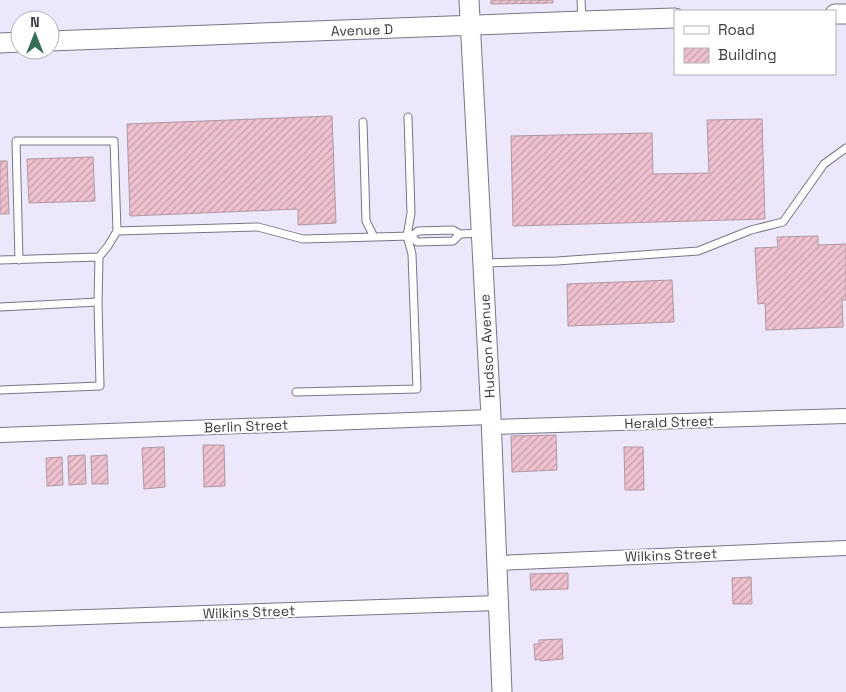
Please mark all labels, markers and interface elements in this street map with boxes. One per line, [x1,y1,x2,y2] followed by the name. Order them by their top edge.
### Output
[10,10,60,60] north arrow
[674,10,836,75] legend
[30,13,40,31] text: N
[331,20,393,40] street label: Avenue D
[718,20,755,39] text: Road
[718,45,777,64] text: Building
[475,293,499,399] street label: Hudson Avenue
[624,411,714,433] street label: Herald Street
[203,416,289,436] street label: Berlin Street
[625,544,717,566] street label: Wilkins Street
[203,601,295,623] street label: Wilkins Street

